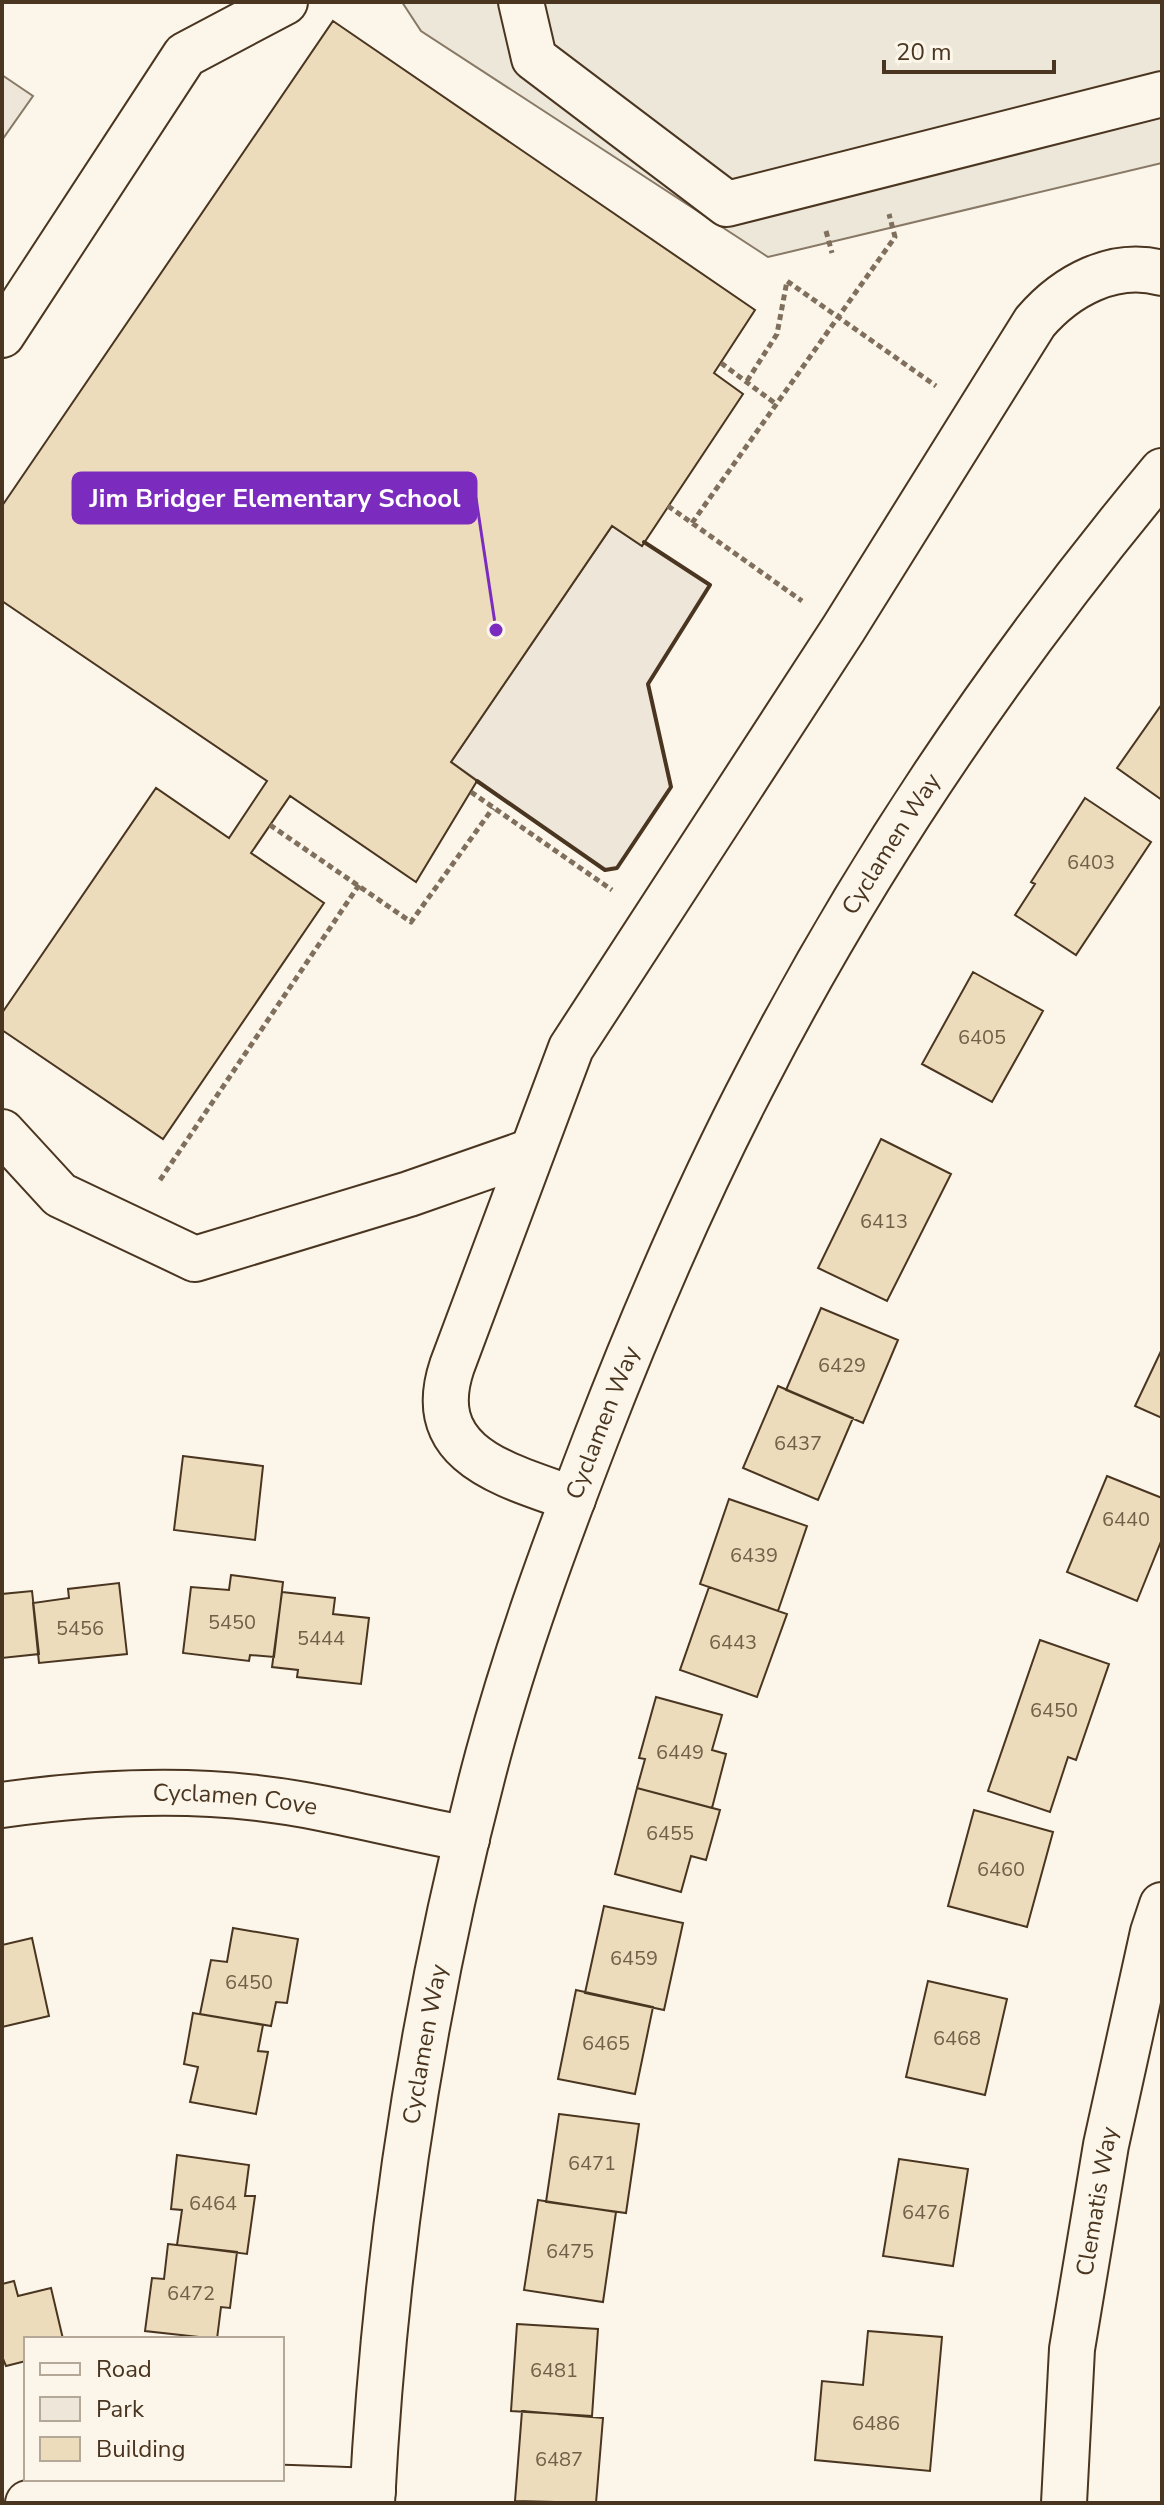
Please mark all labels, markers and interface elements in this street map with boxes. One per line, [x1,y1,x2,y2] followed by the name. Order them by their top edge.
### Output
[884,24,1054,74] scale bar
[896,36,952,68] text: 20 m
[73,473,476,523] callout: Jim Bridger Elementary School
[89,481,461,516] text: Jim Bridger Elementary School
[834,766,948,921] street label: Cyclamen Way
[1067,849,1115,876] house number: 6403
[958,1024,1006,1051] house number: 6405
[860,1208,908,1235] house number: 6413
[558,1341,647,1504] street label: Cyclamen Way
[818,1352,866,1379] house number: 6429
[774,1430,822,1457] house number: 6437
[1102,1506,1150,1533] house number: 6440
[730,1542,778,1569] house number: 6439
[208,1609,256,1636] house number: 5450
[56,1615,104,1642] house number: 5456
[297,1625,345,1652] house number: 5444
[709,1629,757,1656] house number: 6443
[1030,1697,1078,1724] house number: 6450
[656,1739,704,1766] house number: 6449
[153,1777,320,1823] street label: Cyclamen Cove
[646,1820,694,1847] house number: 6455
[977,1856,1025,1883] house number: 6460
[610,1945,658,1972] house number: 6459
[395,1961,455,2127] street label: Cyclamen Way
[225,1969,273,1996] house number: 6450
[933,2025,981,2052] house number: 6468
[582,2030,630,2057] house number: 6465
[1068,2123,1126,2278] street label: Clematis Way
[568,2150,616,2177] house number: 6471
[189,2190,237,2217] house number: 6464
[902,2199,950,2226] house number: 6476
[546,2238,594,2265] house number: 6475
[167,2280,215,2307] house number: 6472
[24,2337,284,2481] legend
[96,2353,152,2385] text: Road
[530,2357,578,2384] house number: 6481
[96,2393,145,2425] text: Park
[852,2410,900,2437] house number: 6486
[96,2433,186,2465] text: Building
[535,2446,583,2473] house number: 6487

